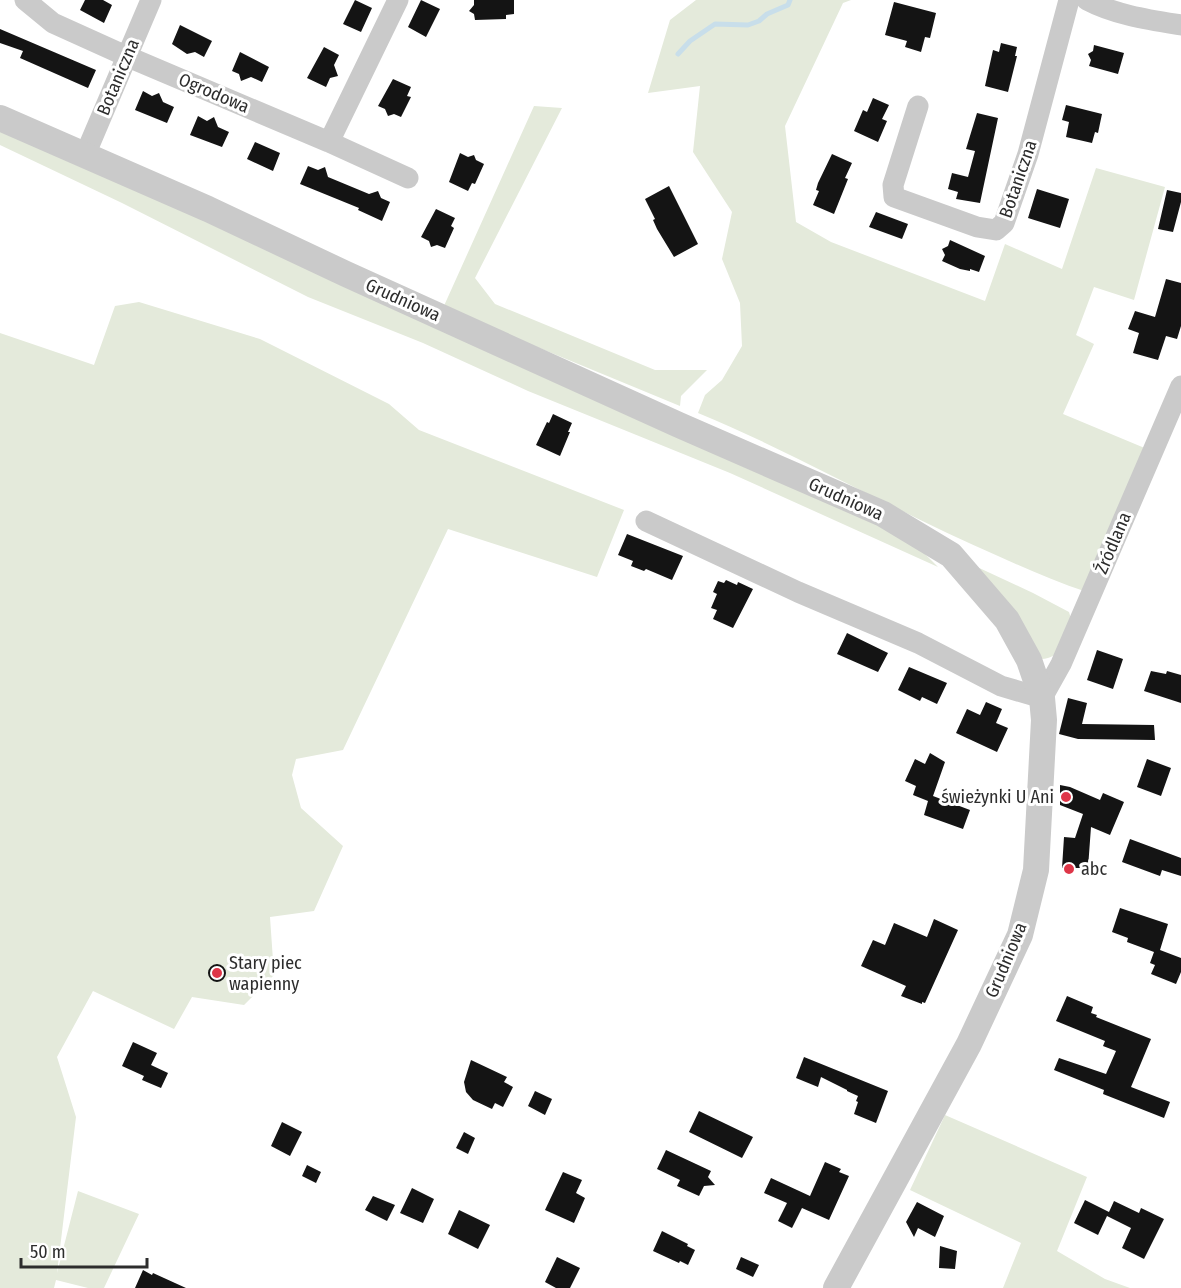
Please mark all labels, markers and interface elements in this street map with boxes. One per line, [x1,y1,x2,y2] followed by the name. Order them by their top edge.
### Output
[92,35,144,119] street label: Botaniczna
[175,68,253,118] street label: Ogrodowa
[994,137,1042,221] street label: Botaniczna
[362,274,444,326] street label: Grudniowa
[805,473,887,525] street label: Grudniowa
[1089,508,1136,577] street label: Źródlana
[941,786,1054,808] place label: świeżynki U Ani
[1059,790,1073,804] marker: świeżynki U Ani
[1081,858,1107,880] place label: abc
[1062,862,1076,876] marker: abc
[980,919,1032,1001] street label: Grudniowa
[229,952,302,995] place label: Stary piec wapienny
[210,966,224,980] marker: Stary piec wapienny
[21,1231,147,1269] scale bar
[30,1241,66,1263] text: 50 m

